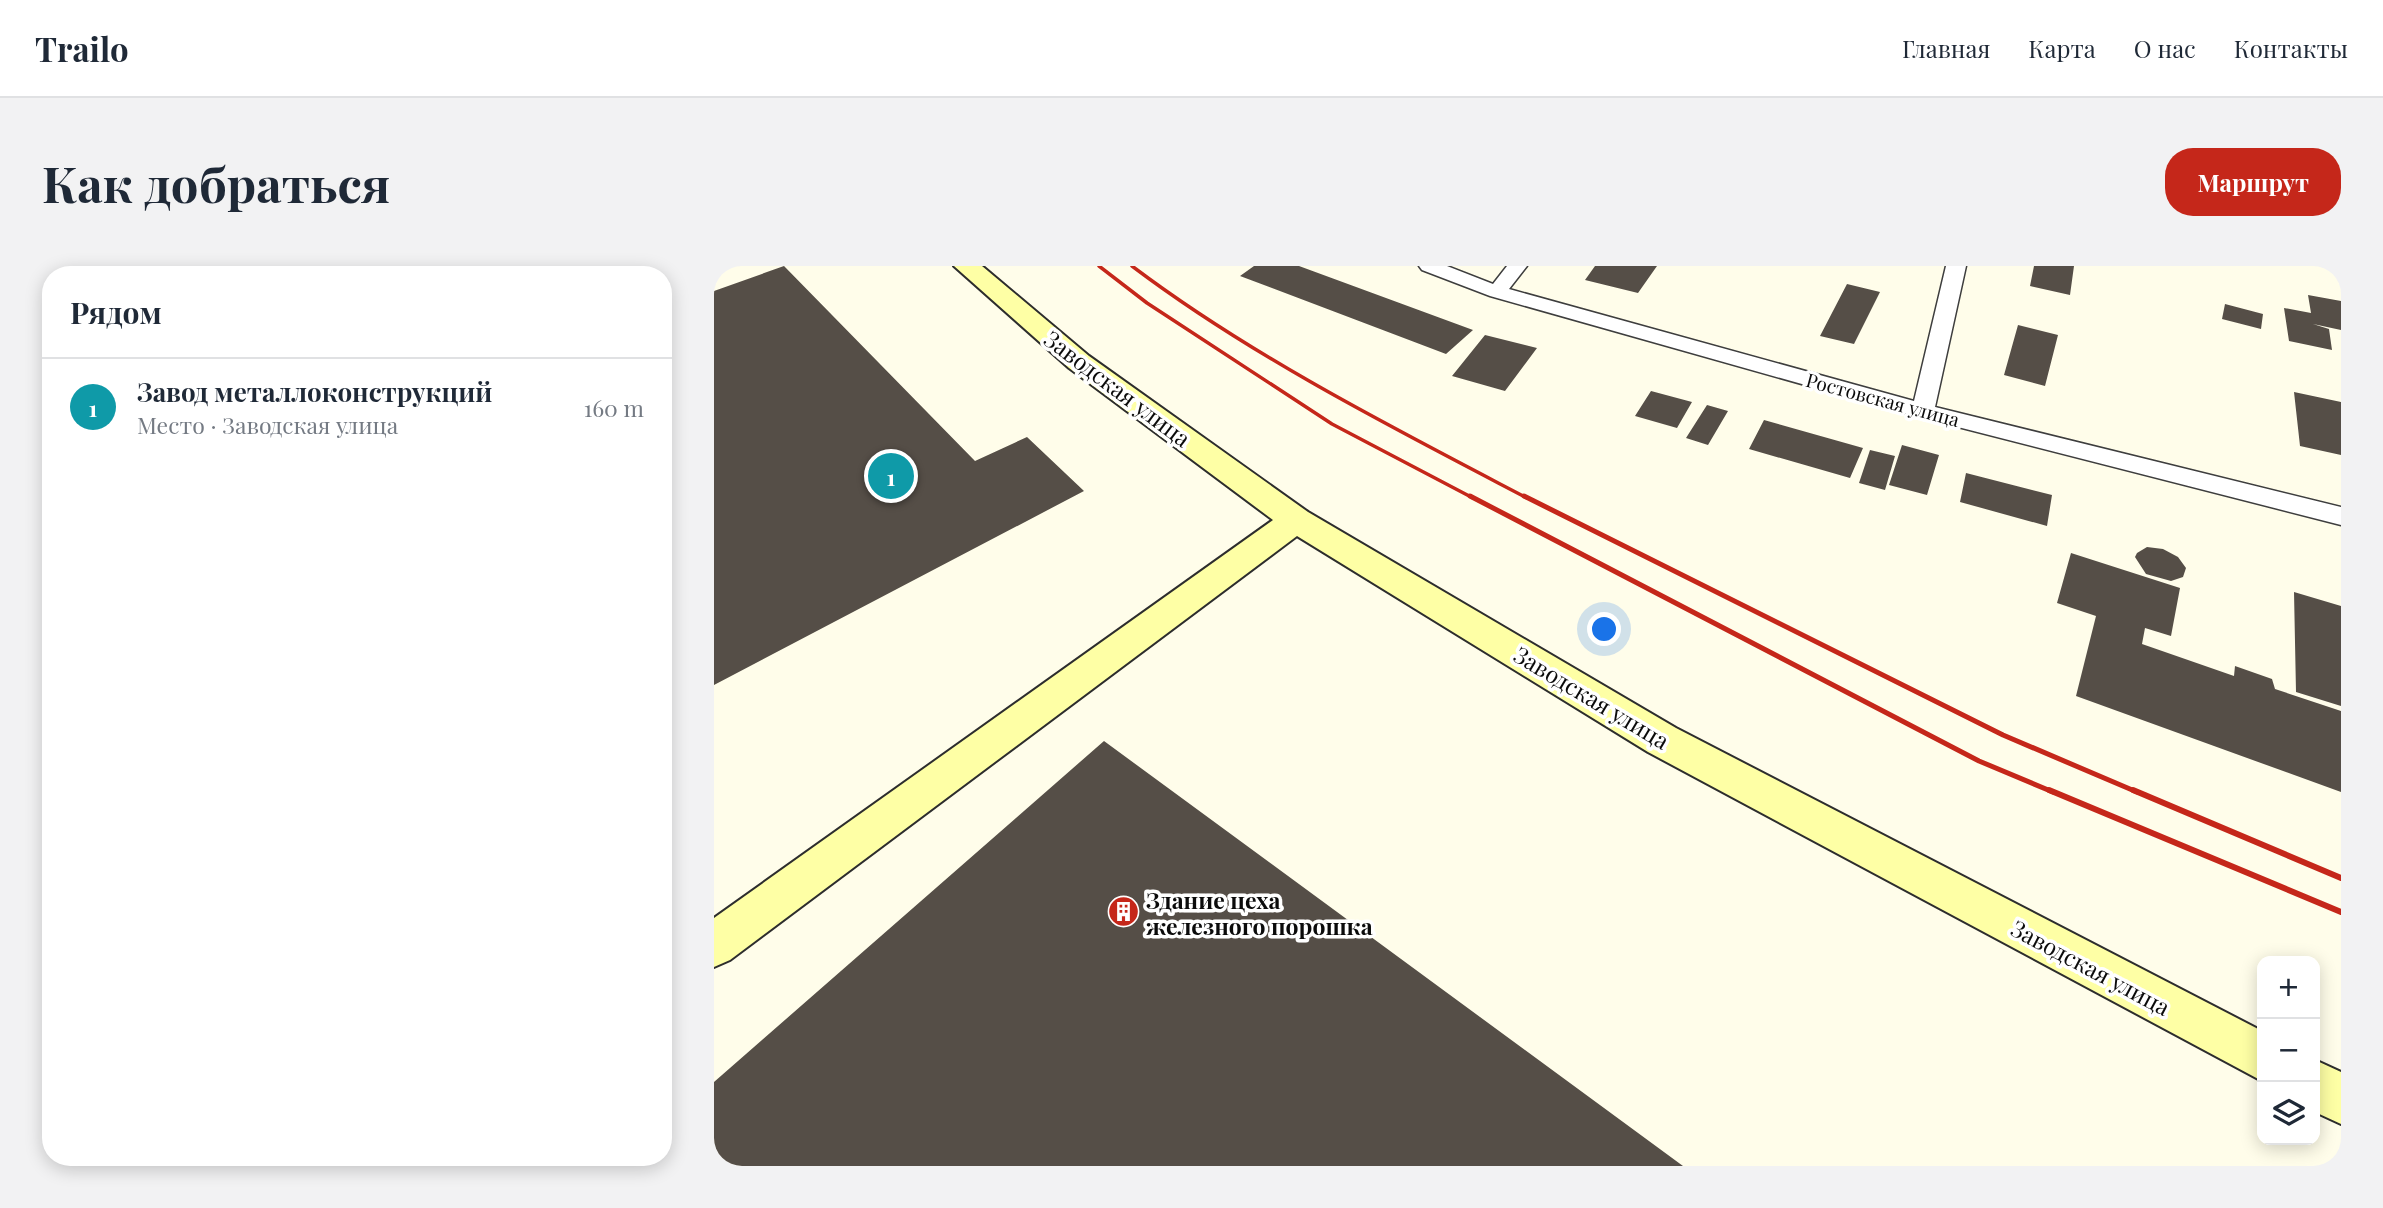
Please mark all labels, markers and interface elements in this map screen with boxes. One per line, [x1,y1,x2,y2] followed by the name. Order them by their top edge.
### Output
[35,26,129,70] text: Trailo
[1902,32,1990,64] text: Главная
[2028,32,2096,64] text: Карта
[2134,32,2196,64] text: О нас
[2234,32,2348,64] text: Контакты
[2165,148,2341,216] button: Маршрут
[42,150,390,215] text: Как добраться
[70,292,162,332] text: Рядом
[1038,323,1198,454] street label: Заводская улица
[1803,366,1963,432] street label: Ростовская улица
[137,374,492,409] text: Завод металлоконструкций
[89,392,97,423] text: 1
[584,392,644,423] text: 160 m
[137,409,398,440] text: Место · Заводская улица
[868,450,914,502] pin: 1
[1587,612,1621,646] your location
[1509,638,1676,756] street label: Заводская улица
[1146,884,1373,941] place label: Здание цеха железного порошка
[1106,895,1140,929] building icon: Здание цеха железного порошка
[2006,912,2176,1022] street label: Заводская улица
[2257,956,2320,1145] map controls
[2257,956,2320,1019] button: +
[2257,1019,2320,1082] button: −
[2257,1082,2320,1145] button: layers

